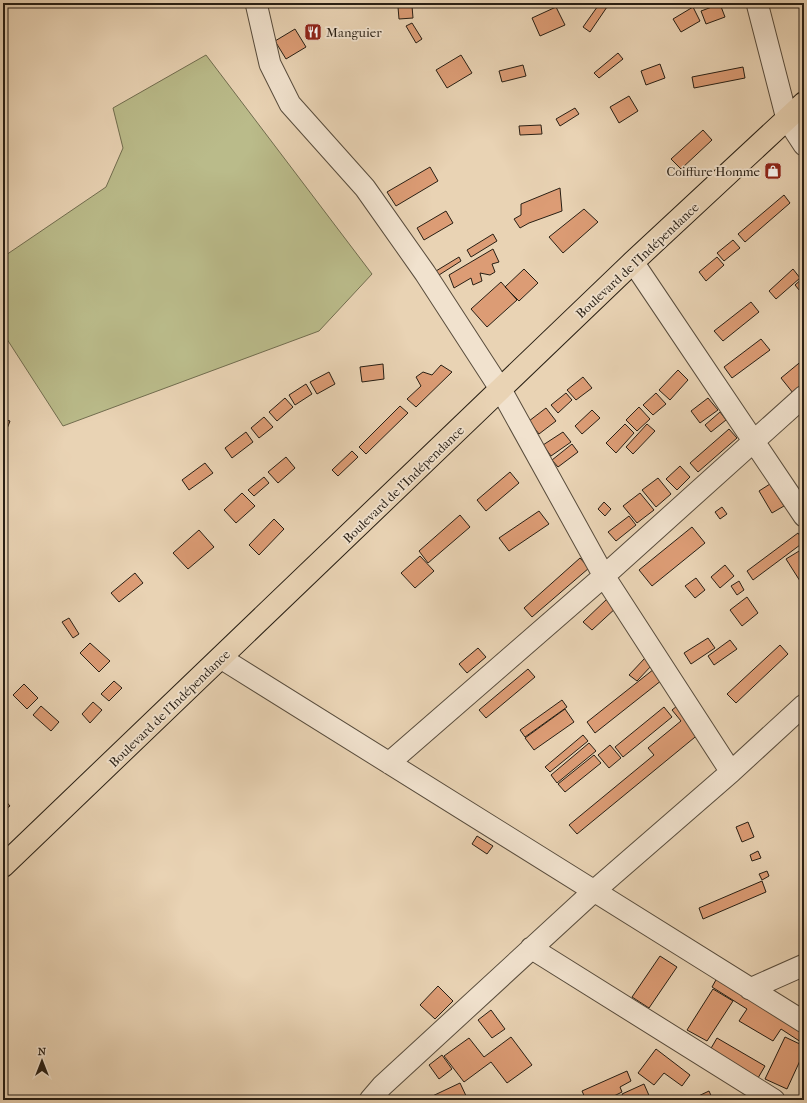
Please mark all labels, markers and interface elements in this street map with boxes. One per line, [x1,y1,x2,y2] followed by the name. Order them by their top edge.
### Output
[303,22,323,42] restaurant icon: Manguier
[326,25,382,40] place label: Manguier
[763,161,783,181] shop icon: Coiffure Homme
[667,164,761,179] place label: Coiffure Homme
[573,199,702,321] street label: Boulevard de l'Indépendance
[340,422,467,546] street label: Boulevard de l'Indépendance
[106,646,233,770] street label: Boulevard de l'Indépendance
[22,1041,62,1081] north arrow
[38,1045,47,1058] text: N

